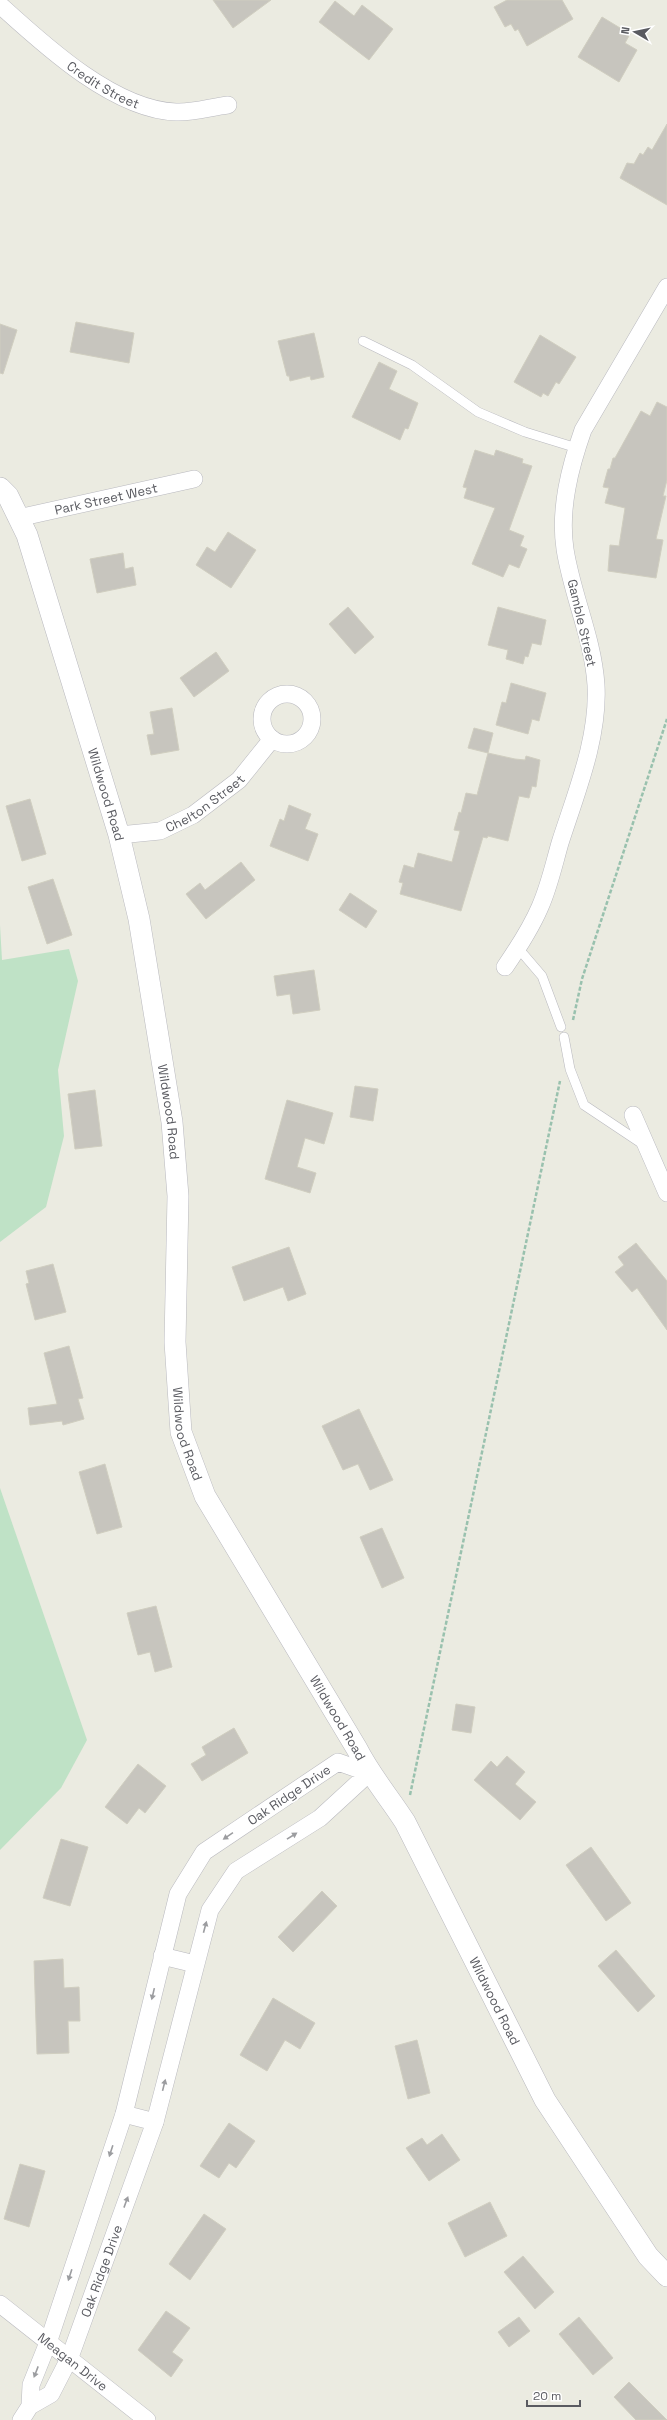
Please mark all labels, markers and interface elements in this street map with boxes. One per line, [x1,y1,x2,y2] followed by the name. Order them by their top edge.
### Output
[615,12,655,52] north arrow
[618,26,633,35] text: N
[64,57,142,112] street label: Credit Street
[53,479,159,518] street label: Park Street West
[564,577,600,669] street label: Gamble Street
[84,746,129,842] street label: Wildwood Road
[162,771,248,836] street label: Chelton Street
[154,1063,184,1160] street label: Wildwood Road
[170,1386,207,1483] street label: Wildwood Road
[306,1672,370,1763] street label: Wildwood Road
[244,1761,334,1829] street label: Oak Ridge Drive
[223,1832,233,1840] one-way arrow
[287,1832,297,1840] one-way arrow
[203,1920,209,1933] one-way arrow
[466,1954,524,2047] street label: Wildwood Road
[149,1988,155,2000] one-way arrow
[162,2078,168,2091] one-way arrow
[108,2146,114,2158] one-way arrow
[123,2196,129,2208] one-way arrow
[77,2222,126,2319] street label: Oak Ridge Drive
[67,2269,73,2281] one-way arrow
[35,2329,111,2394] street label: Meagan Drive
[33,2367,39,2379] one-way arrow
[527,2382,580,2408] scale bar
[533,2388,561,2404] text: 20 m

